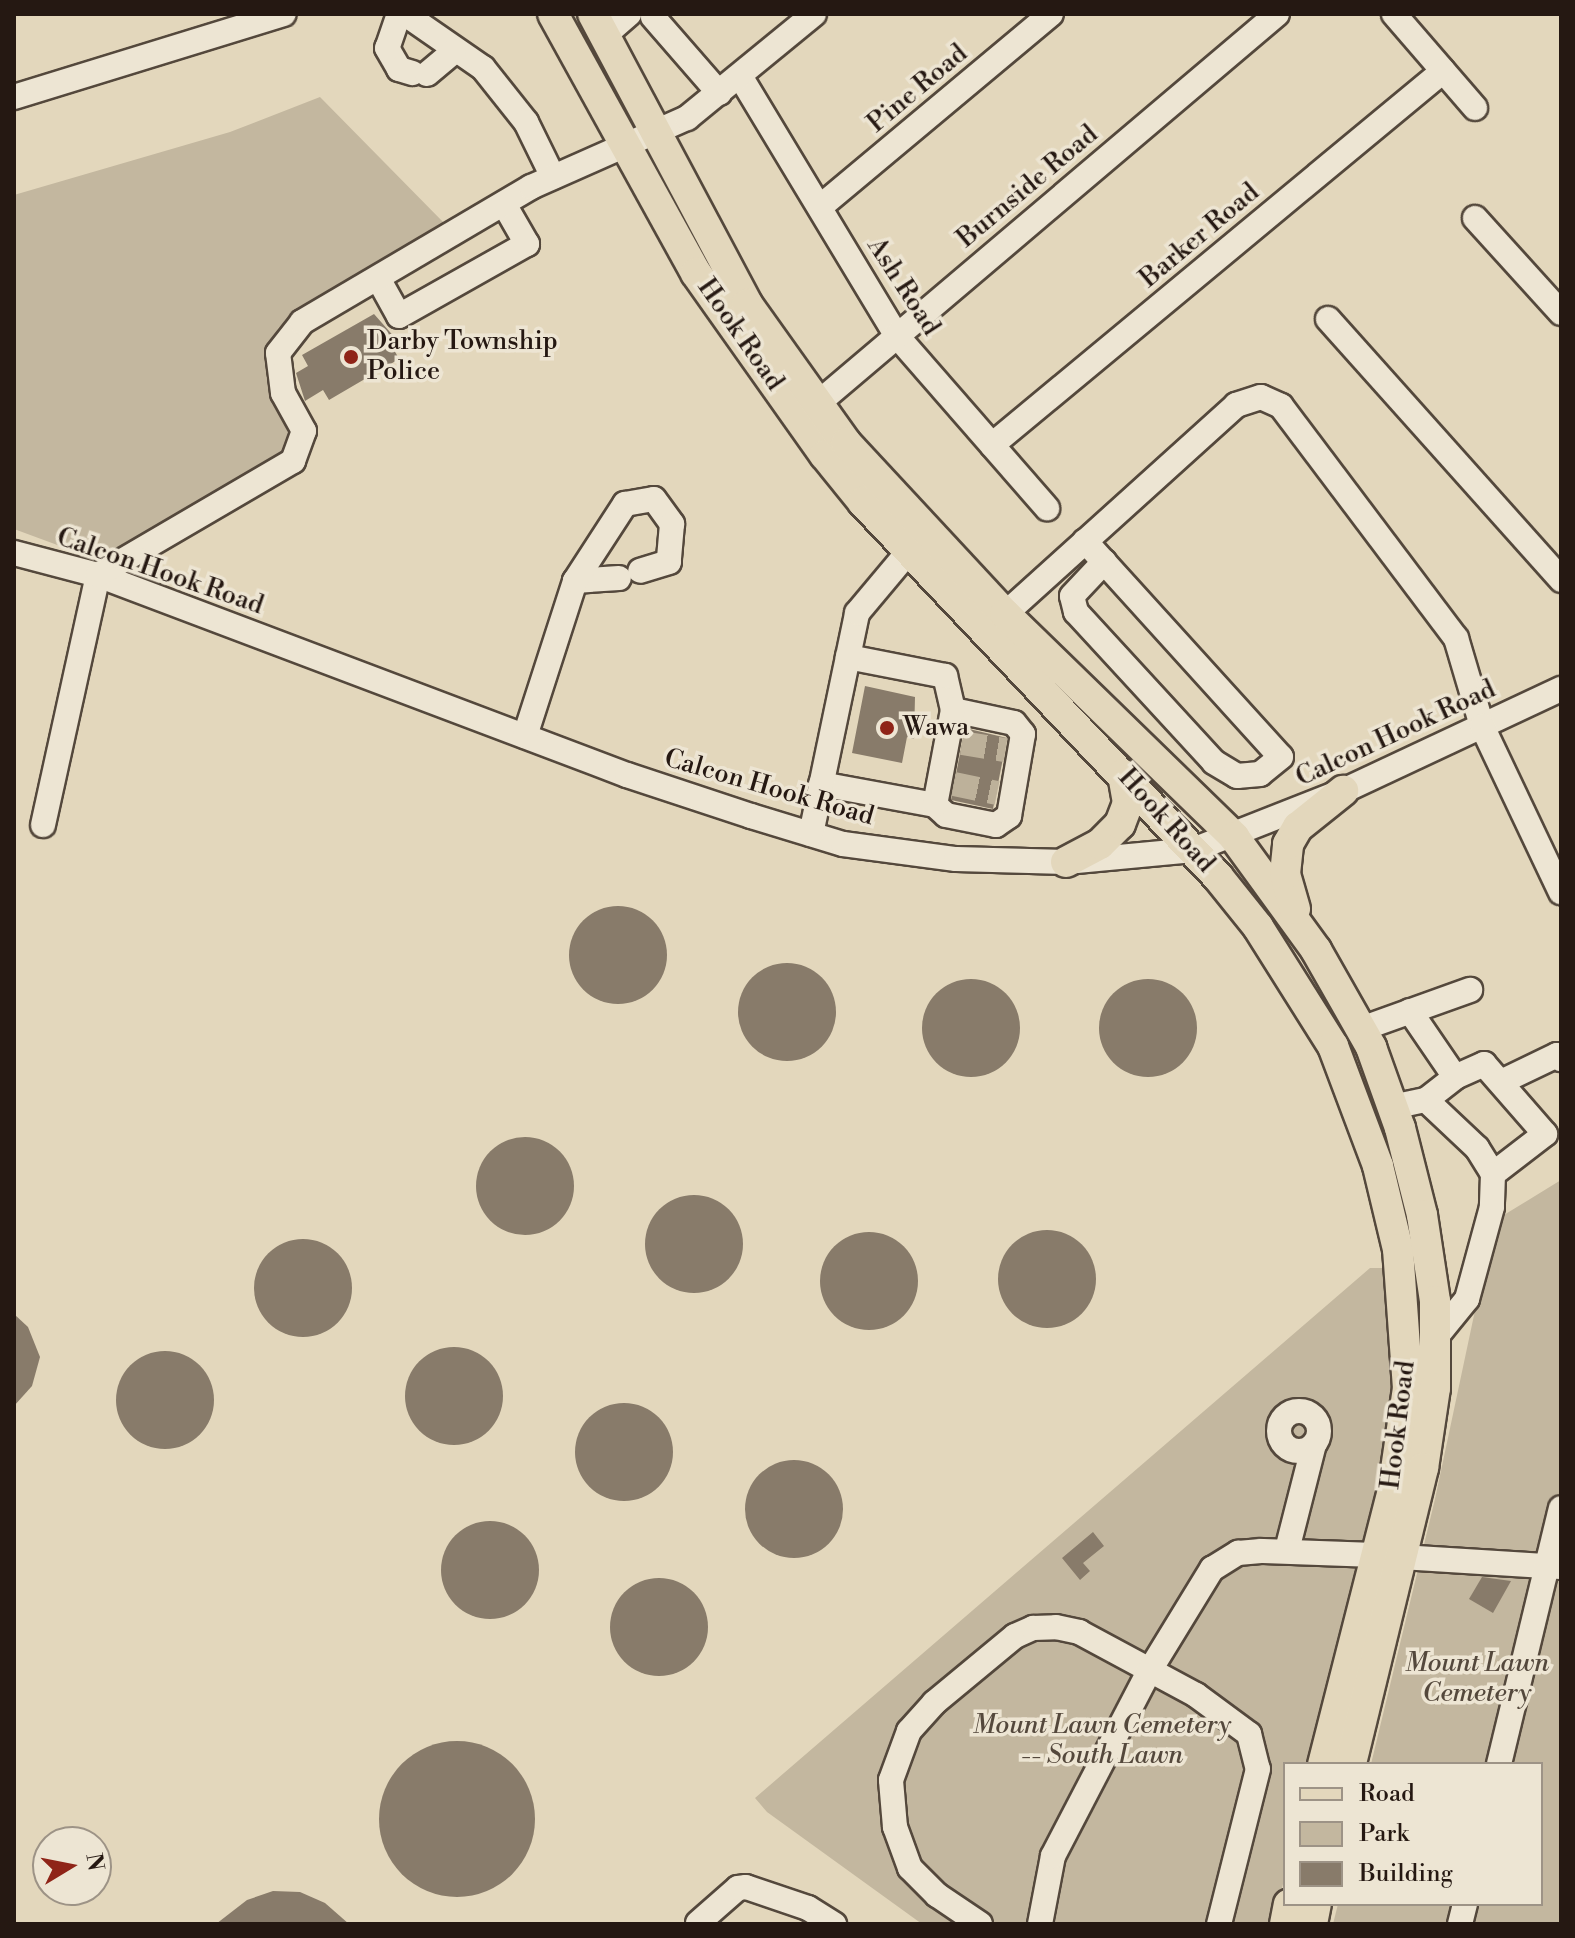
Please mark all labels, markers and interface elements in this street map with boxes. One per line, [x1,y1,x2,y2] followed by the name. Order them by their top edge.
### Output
[862,38,974,140] street label: Pine Road
[951,119,1105,255] street label: Burnside Road
[1134,177,1266,295] street label: Barker Road
[860,232,946,342] street label: Ash Road
[690,273,790,397] street label: Hook Road
[367,326,558,388] place label: Darby Township Police
[342,348,360,366] marker: Darby Township Police
[53,522,267,622] street label: Calcon Hook Road
[1291,674,1501,794] street label: Calcon Hook Road
[903,712,969,744] place label: Wawa
[878,719,896,737] marker: Wawa
[661,743,877,833] street label: Calcon Hook Road
[1111,763,1221,879] street label: Hook Road
[1376,1359,1422,1491] street label: Hook Road
[1405,1648,1549,1710] park label: Mount Lawn Cemetery
[973,1710,1231,1772] park label: Mount Lawn Cemetery -- South Lawn
[1283,1762,1543,1906] legend
[1359,1779,1415,1809] text: Road
[1359,1819,1409,1849] text: Park
[32,1826,112,1906] north arrow
[79,1851,109,1873] text: N
[1359,1859,1453,1889] text: Building

